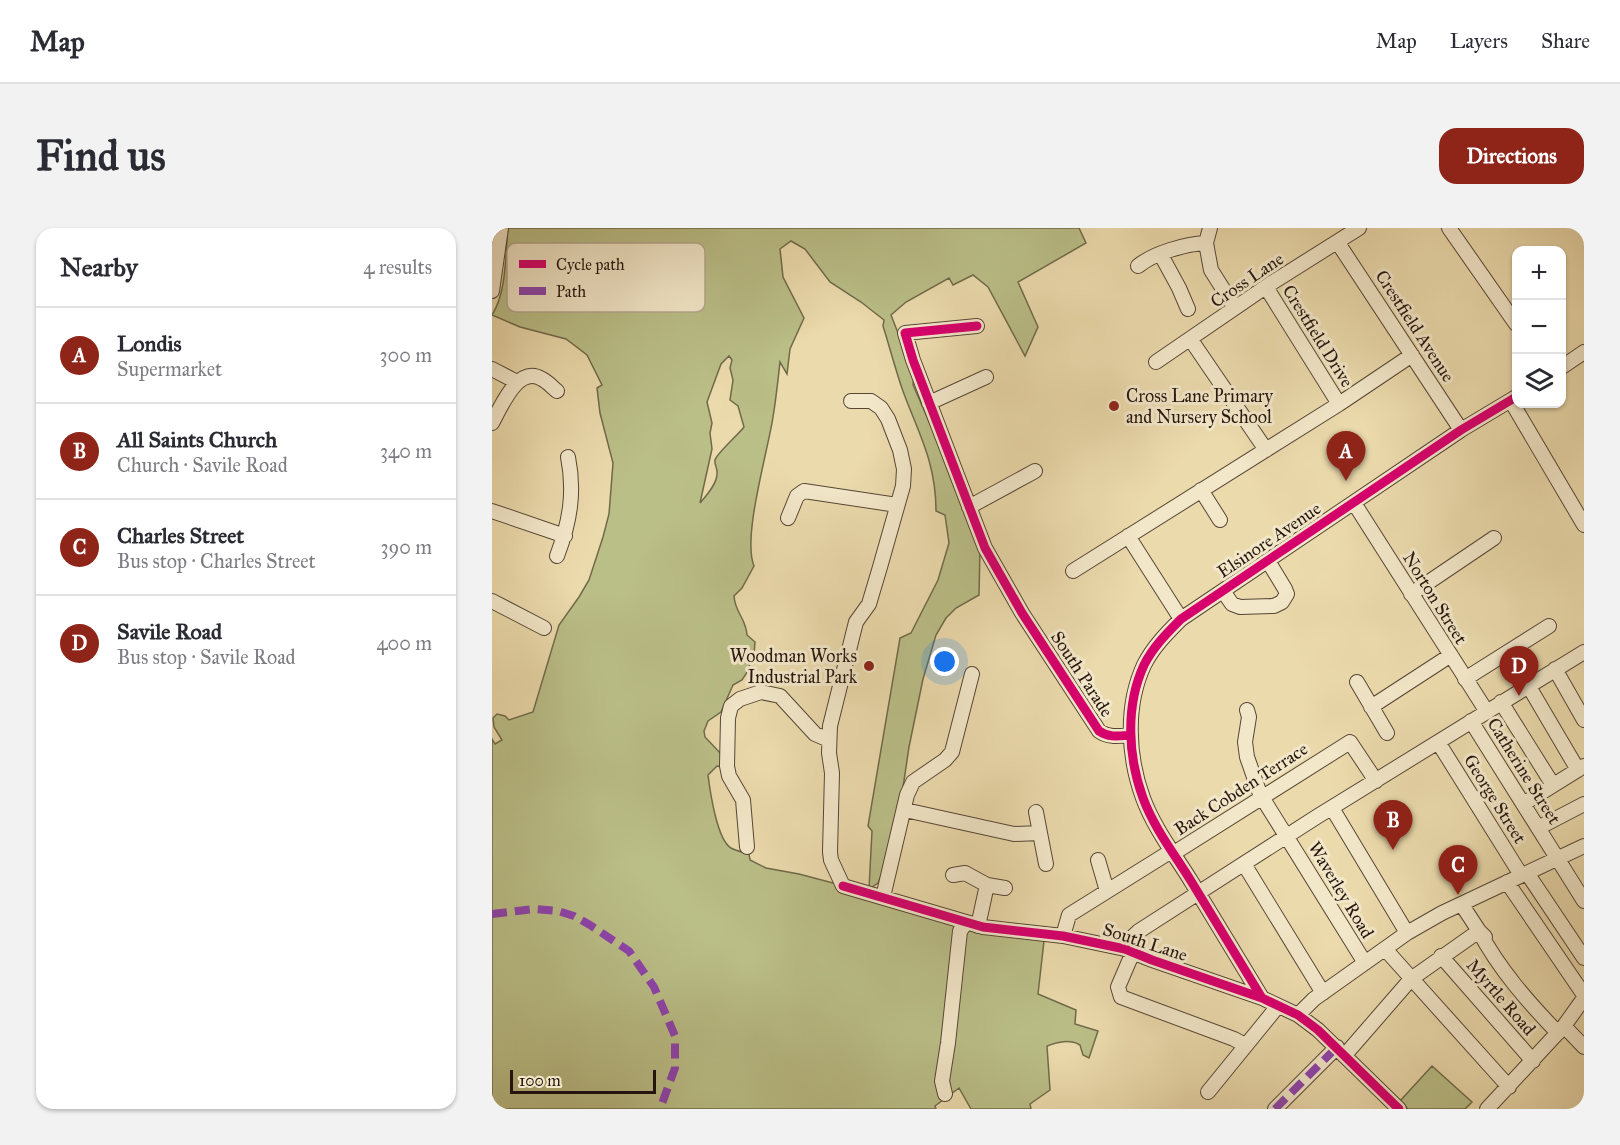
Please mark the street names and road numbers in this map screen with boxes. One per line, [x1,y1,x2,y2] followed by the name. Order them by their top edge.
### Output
[1206,248,1288,312] street label: Cross Lane
[1371,266,1459,386] street label: Crestfield Avenue
[1278,281,1358,391] street label: Crestfield Drive
[1213,497,1325,583] street label: Elsinore Avenue
[1398,548,1472,649] street label: Norton Street
[1046,627,1118,721] street label: South Parade
[1483,714,1566,829] street label: Catherine Street
[1170,738,1312,840] street label: Back Cobden Terrace
[1458,750,1531,849] street label: George Street
[1303,838,1379,942] street label: Waverley Road
[1100,918,1190,966] street label: South Lane
[1462,954,1540,1040] street label: Myrtle Road

